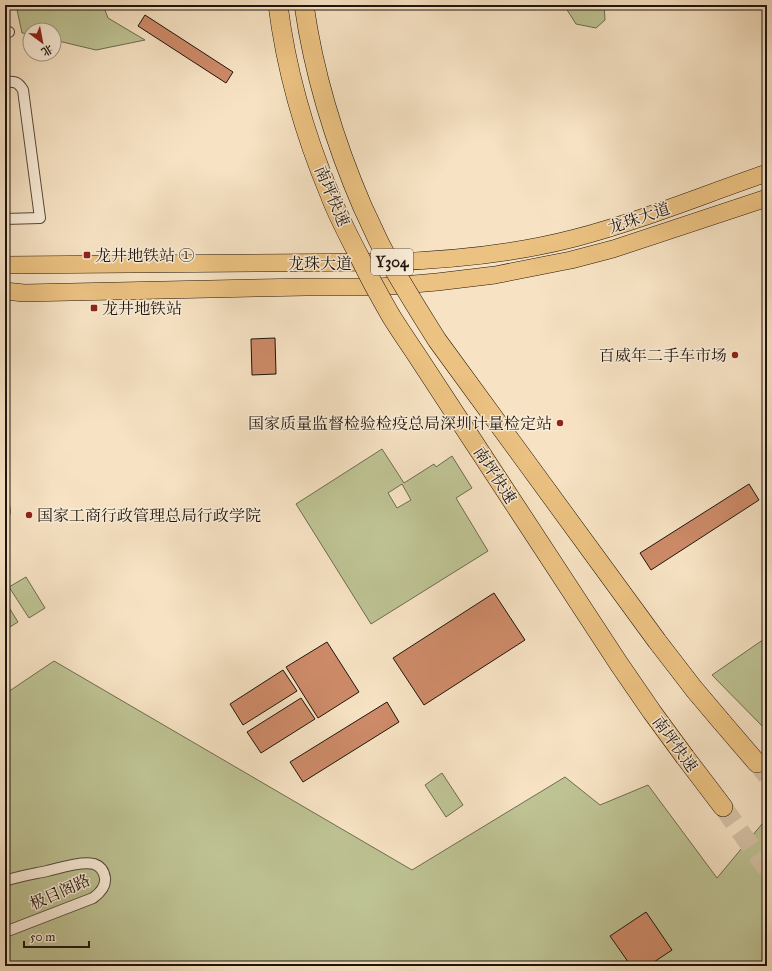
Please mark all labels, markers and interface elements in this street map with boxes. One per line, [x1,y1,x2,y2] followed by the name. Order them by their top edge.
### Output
[22,22,62,62] north arrow
[39,42,55,58] text: 北
[311,163,353,229] street label: 南坪快速
[606,199,672,237] street label: 龙珠大道
[95,246,194,265] place label: 龙井地铁站 ①
[371,249,413,275] road number: Y304
[82,250,92,260] marker: 龙井地铁站 ①
[288,254,352,273] street label: 龙珠大道
[102,299,182,318] place label: 龙井地铁站
[89,303,99,313] marker: 龙井地铁站
[599,346,727,365] place label: 百威年二手车市场
[730,350,740,360] marker: 百威年二手车市场
[248,414,552,433] place label: 国家质量监督检验检疫总局深圳计量检定站
[555,418,565,428] marker: 国家质量监督检验检疫总局深圳计量检定站
[470,443,520,507] street label: 南坪快速
[37,506,261,525] place label: 国家工商行政管理总局行政学院
[24,510,34,520] marker: 国家工商行政管理总局行政学院
[649,713,701,775] street label: 南坪快速
[27,870,93,914] street label: 极目阁路
[24,923,89,949] scale bar
[30,930,55,944] text: 50 m

